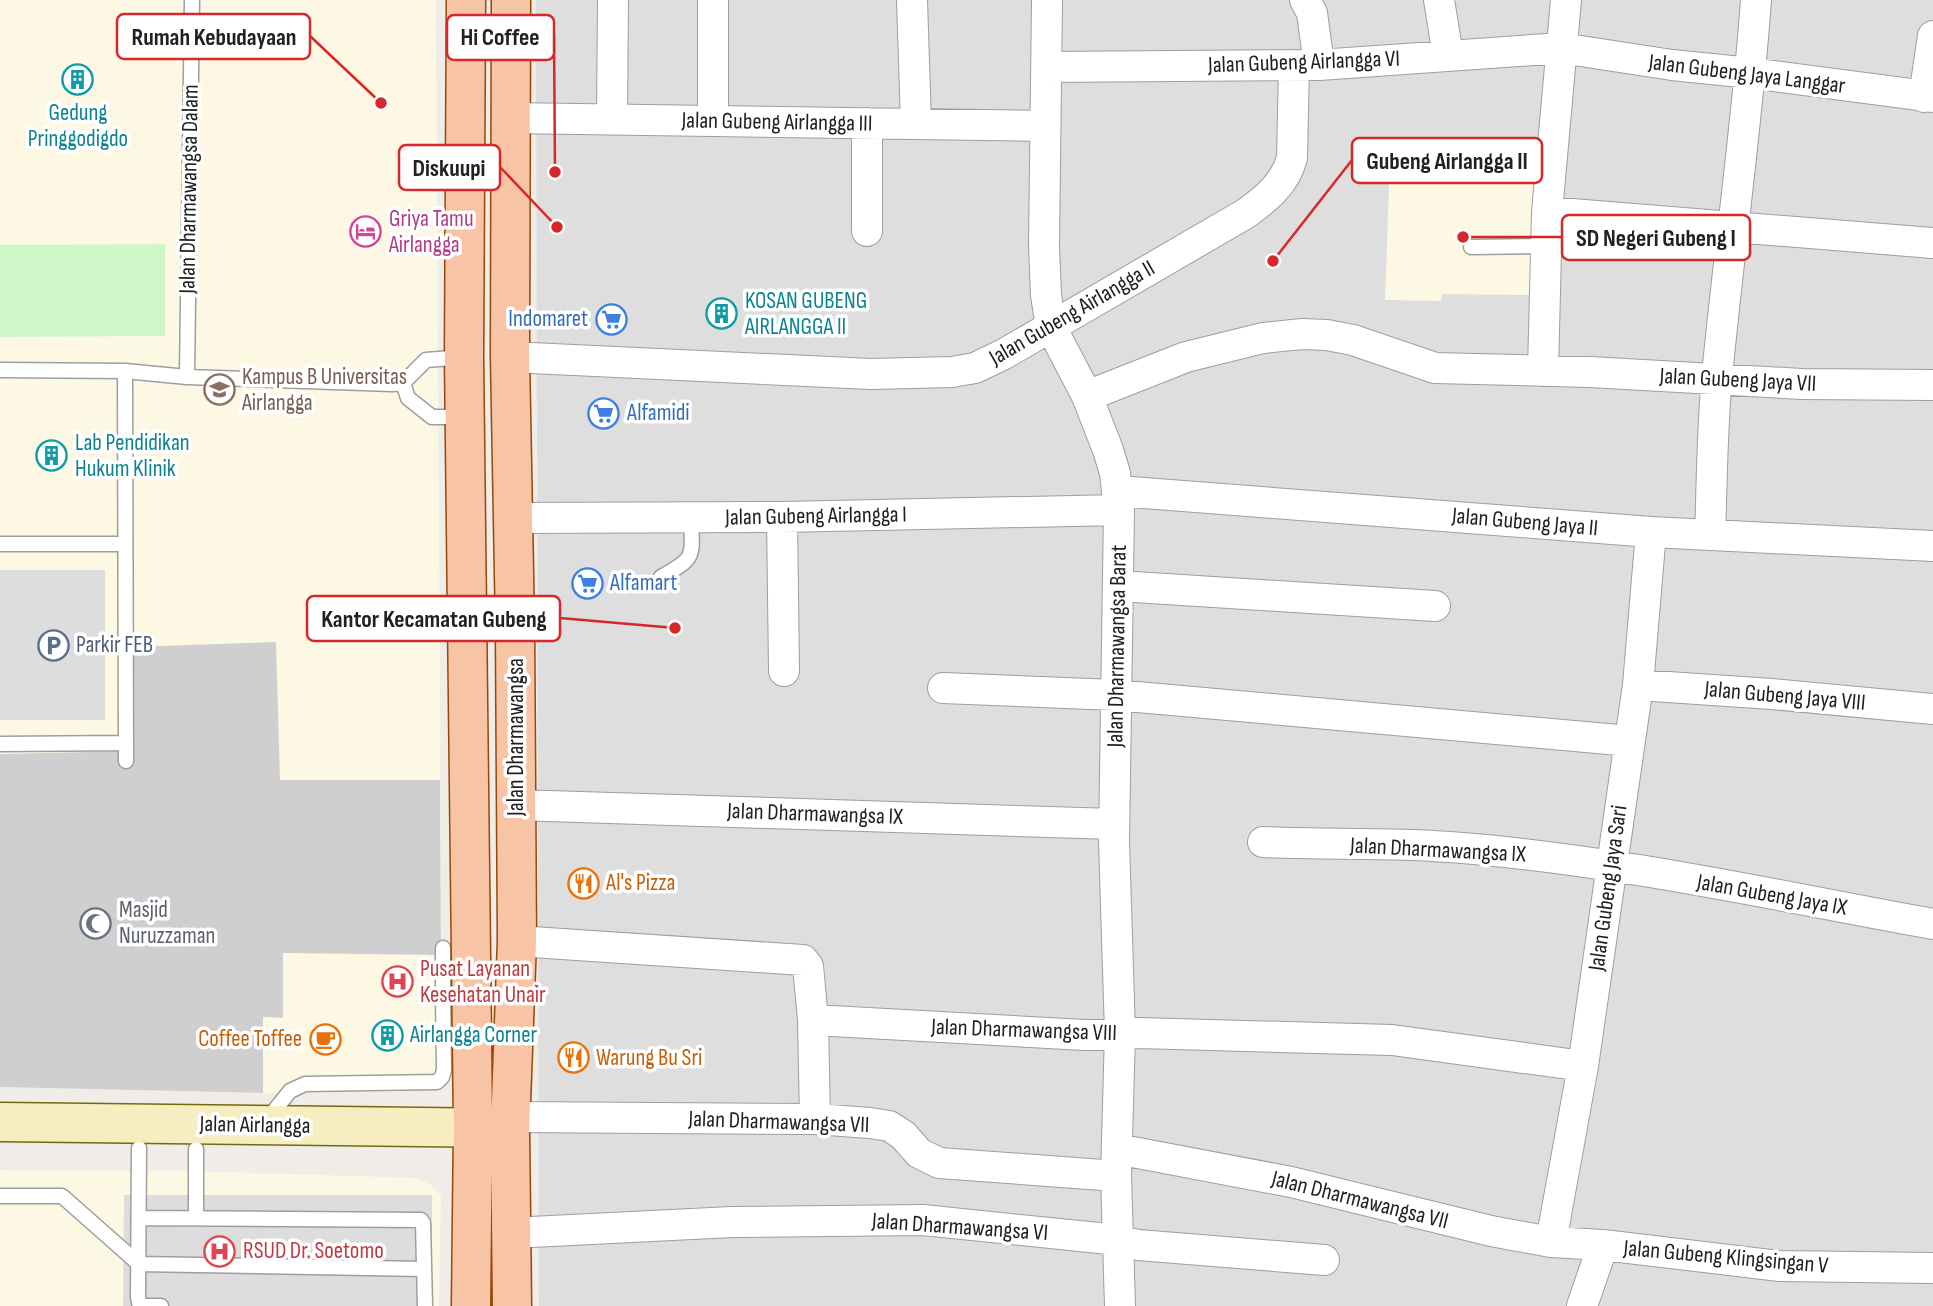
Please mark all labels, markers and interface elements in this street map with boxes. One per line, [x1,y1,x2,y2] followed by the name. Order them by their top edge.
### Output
[117,14,310,59] callout: Rumah Kebudayaan
[447,15,554,60] callout: Hi Coffee
[132,23,296,52] text: Rumah Kebudayaan
[460,23,540,52] text: Hi Coffee
[1207,45,1400,79] street label: Jalan Gubeng Airlangga VI
[1646,48,1847,100] street label: Jalan Gubeng Jaya Langgar
[61,62,95,96] building icon: Gedung Pringgodigdo
[173,84,205,295] street label: Jalan Dharmawangsa Dalam
[28,99,128,153] place label: Gedung Pringgodigdo
[680,106,873,138] street label: Jalan Gubeng Airlangga III
[1352,138,1542,183] callout: Gubeng Airlangga II
[399,145,500,190] callout: Diskuupi
[1366,147,1528,176] text: Gubeng Airlangga II
[413,154,486,183] text: Diskuupi
[388,205,474,259] place label: Griya Tamu Airlangga
[349,215,383,249] hotel icon: Griya Tamu Airlangga
[1562,215,1750,260] callout: SD Negeri Gubeng I
[1576,224,1736,253] text: SD Negeri Gubeng I
[983,254,1160,372] street label: Jalan Gubeng Airlangga II
[744,287,867,341] place label: KOSAN GUBENG AIRLANGGA II
[705,297,739,331] building icon: KOSAN GUBENG AIRLANGGA II
[594,302,628,336] supermarket icon: Indomaret
[508,305,588,333] place label: Indomaret
[1658,362,1817,398] street label: Jalan Gubeng Jaya VII
[241,363,407,417] place label: Kampus B Universitas Airlangga
[202,373,236,407] school or university icon: Kampus B Universitas Airlangga
[587,396,621,430] supermarket icon: Alfamidi
[626,399,690,427] place label: Alfamidi
[75,429,190,483] place label: Lab Pendidikan Hukum Klinik
[35,439,69,473] building icon: Lab Pendidikan Hukum Klinik
[724,500,907,532] street label: Jalan Gubeng Airlangga I
[1450,502,1599,542] street label: Jalan Gubeng Jaya II
[1101,544,1133,749] street label: Jalan Dharmawangsa Barat
[570,566,604,600] supermarket icon: Alfamart
[609,569,677,597] place label: Alfamart
[307,596,560,641] callout: Kantor Kecamatan Gubeng
[321,605,547,634] text: Kantor Kecamatan Gubeng
[36,628,70,662] parking icon: Parkir FEB
[76,631,153,659] place label: Parkir FEB
[502,658,530,817] street label: Jalan Dharmawangsa
[1702,675,1867,717] street label: Jalan Gubeng Jaya VIII
[726,797,904,831] street label: Jalan Dharmawangsa IX
[1582,803,1633,974] street label: Jalan Gubeng Jaya Sari
[1348,831,1527,869] street label: Jalan Dharmawangsa IX
[566,866,600,900] restaurant icon: Al's Pizza
[1694,868,1849,922] street label: Jalan Gubeng Jaya IX
[605,869,675,897] place label: Al's Pizza
[119,896,215,950] place label: Masjid Nuruzzaman
[79,906,113,940] mosque icon: Masjid Nuruzzaman
[420,955,546,1009] place label: Pusat Layanan Kesehatan Unair
[380,965,414,999] hospital icon: Pusat Layanan Kesehatan Unair
[930,1013,1117,1047] street label: Jalan Dharmawangsa VIII
[370,1018,404,1052] building icon: Airlangga Corner
[409,1021,537,1049] place label: Airlangga Corner
[308,1022,342,1056] cafe icon: Coffee Toffee
[198,1025,302,1053] place label: Coffee Toffee
[556,1041,590,1075] restaurant icon: Warung Bu Sri
[596,1044,702,1072] place label: Warung Bu Sri
[687,1105,870,1139] street label: Jalan Dharmawangsa VII
[198,1110,311,1140] street label: Jalan Airlangga
[1268,1164,1451,1235] street label: Jalan Dharmawangsa VII
[870,1207,1049,1247] street label: Jalan Dharmawangsa VI
[203,1234,237,1268] hospital icon: RSUD Dr. Soetomo
[1622,1234,1830,1280] street label: Jalan Gubeng Klingsingan V
[243,1237,384,1265] place label: RSUD Dr. Soetomo

